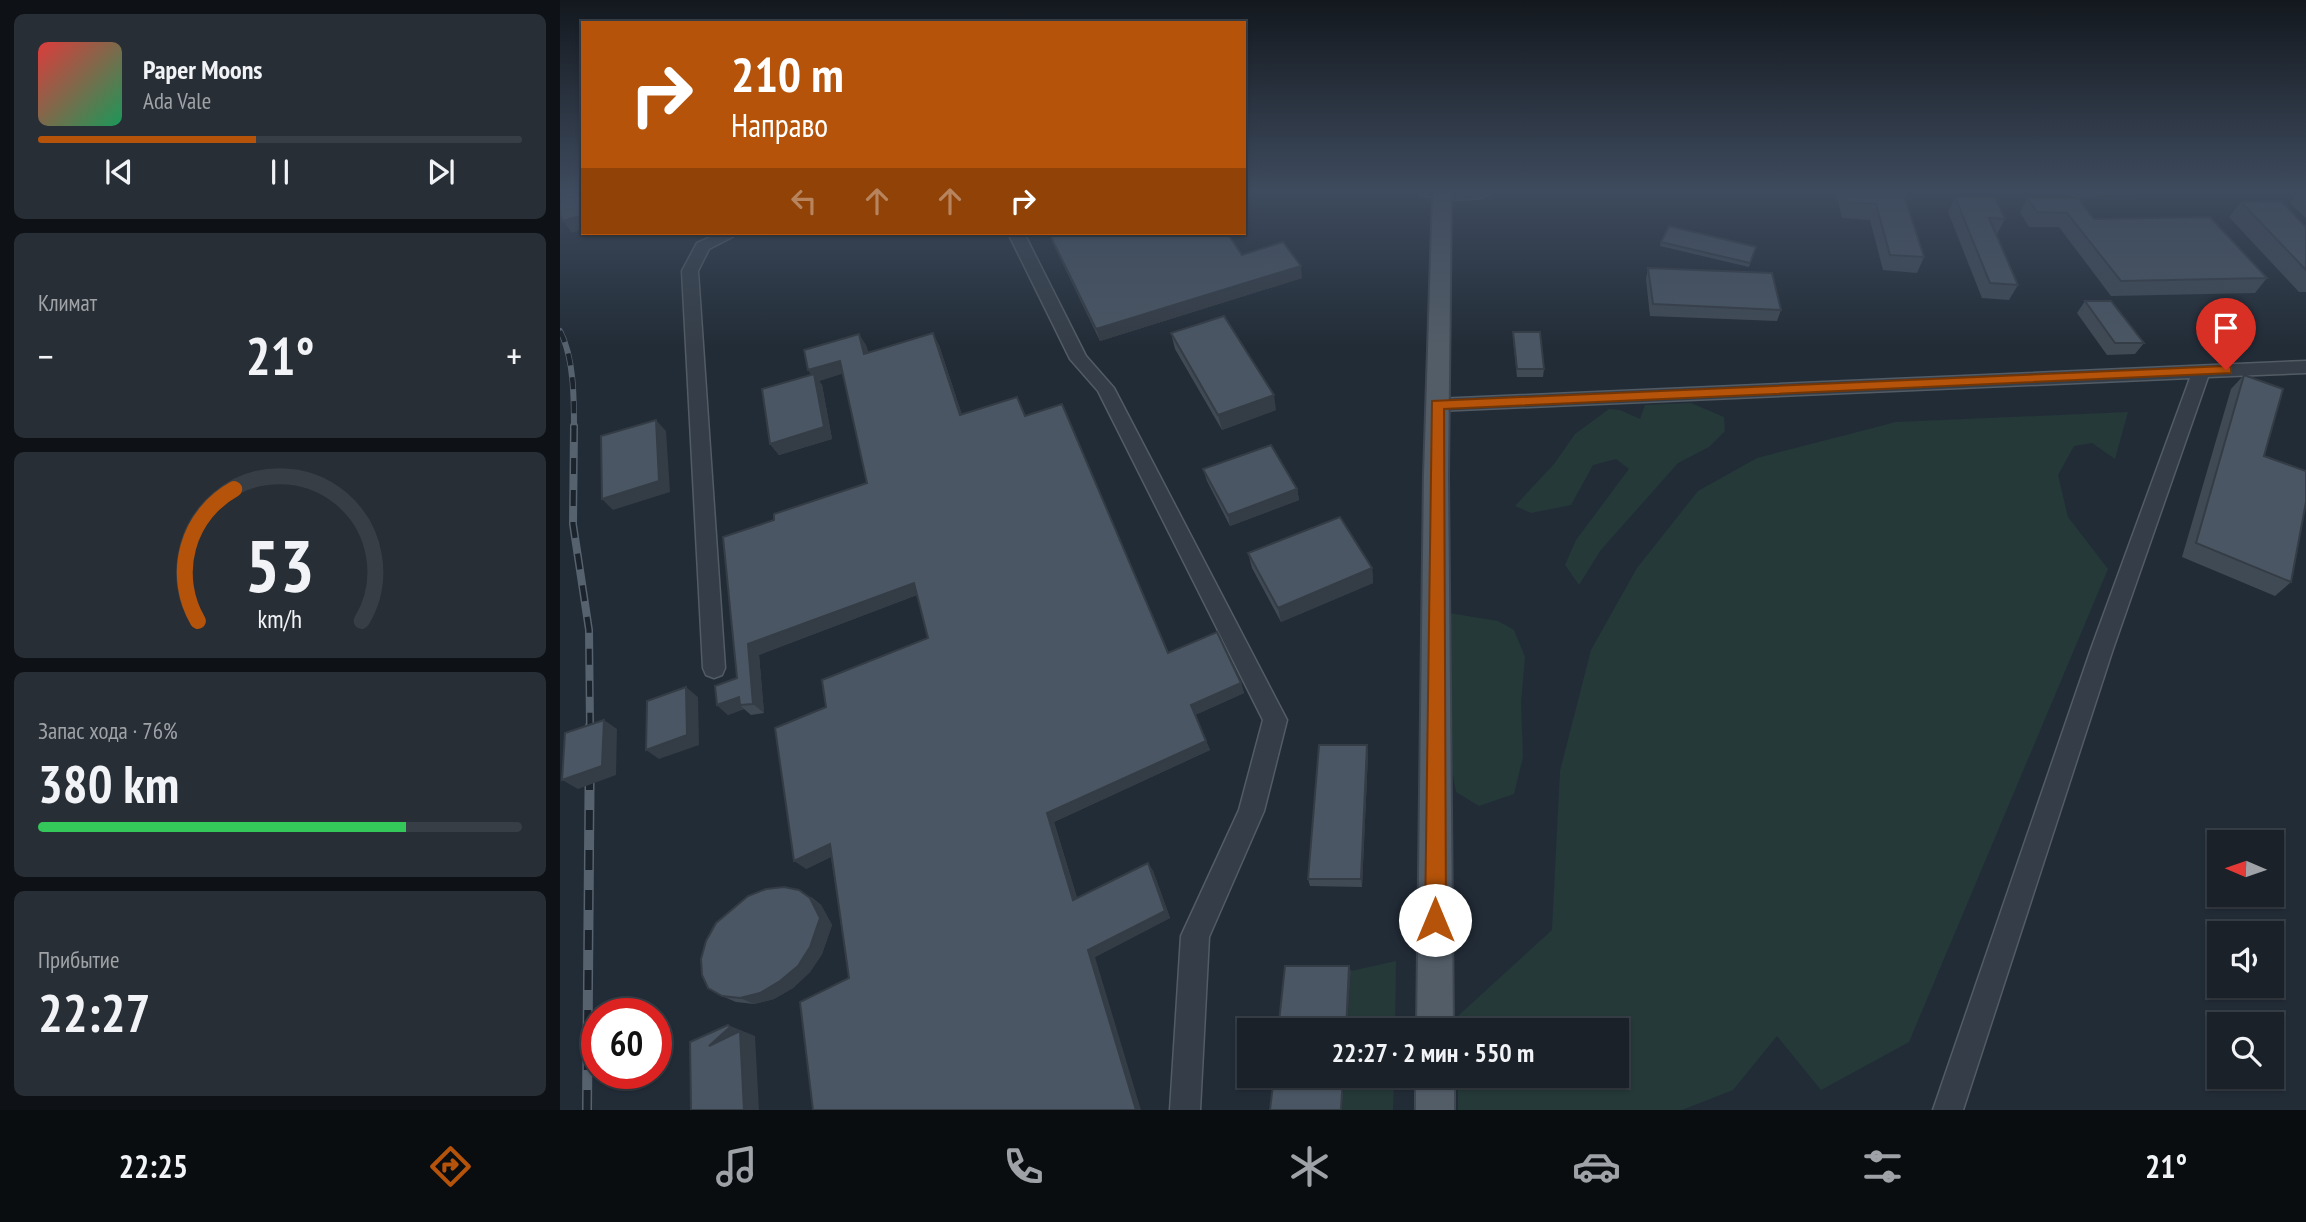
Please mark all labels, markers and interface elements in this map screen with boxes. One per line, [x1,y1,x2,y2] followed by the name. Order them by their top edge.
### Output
[731,42,844,106] text: 210 m
[616,49,707,140] icon: right
[143,53,262,86] text: Paper Moons
[143,86,211,115] text: Ada Vale
[731,104,828,146] text: Направо
[100,153,138,191] icon: previous
[261,153,299,191] icon: pause
[422,153,460,191] icon: next
[785,182,823,220] icon: left
[858,182,896,220] icon: ahead
[931,182,969,220] icon: ahead
[1004,182,1042,220] icon: right
[38,288,97,317] text: Климат
[2196,298,2256,370] pin
[2207,309,2245,347] icon: arrive
[246,322,314,389] text: 21°
[38,331,54,380] text: −
[506,331,522,380] text: +
[245,517,315,611] text: 53
[258,603,302,635] text: km/h
[38,716,178,745] text: Запас хода · 76%
[38,750,179,817] text: 380 km
[2207,830,2284,906] north arrow
[2207,830,2284,1089] map controls
[1398,883,1472,957] position arrow
[2207,921,2284,998] button: sound
[38,945,119,974] text: Прибытие
[38,979,150,1046] text: 22:27
[581,998,672,1089] speed limit sign: 60
[2207,1012,2284,1089] button: search
[1332,1036,1534,1069] text: 22:27 · 2 мин · 550 m
[426,1142,475,1191] icon: directions
[712,1142,761,1191] icon: music
[999,1142,1048,1191] icon: phone
[1285,1142,1334,1191] icon: climate
[1572,1142,1621,1191] icon: car
[1858,1142,1907,1191] icon: filters
[119,1145,188,1187] text: 22:25
[2145,1145,2187,1187] text: 21°

